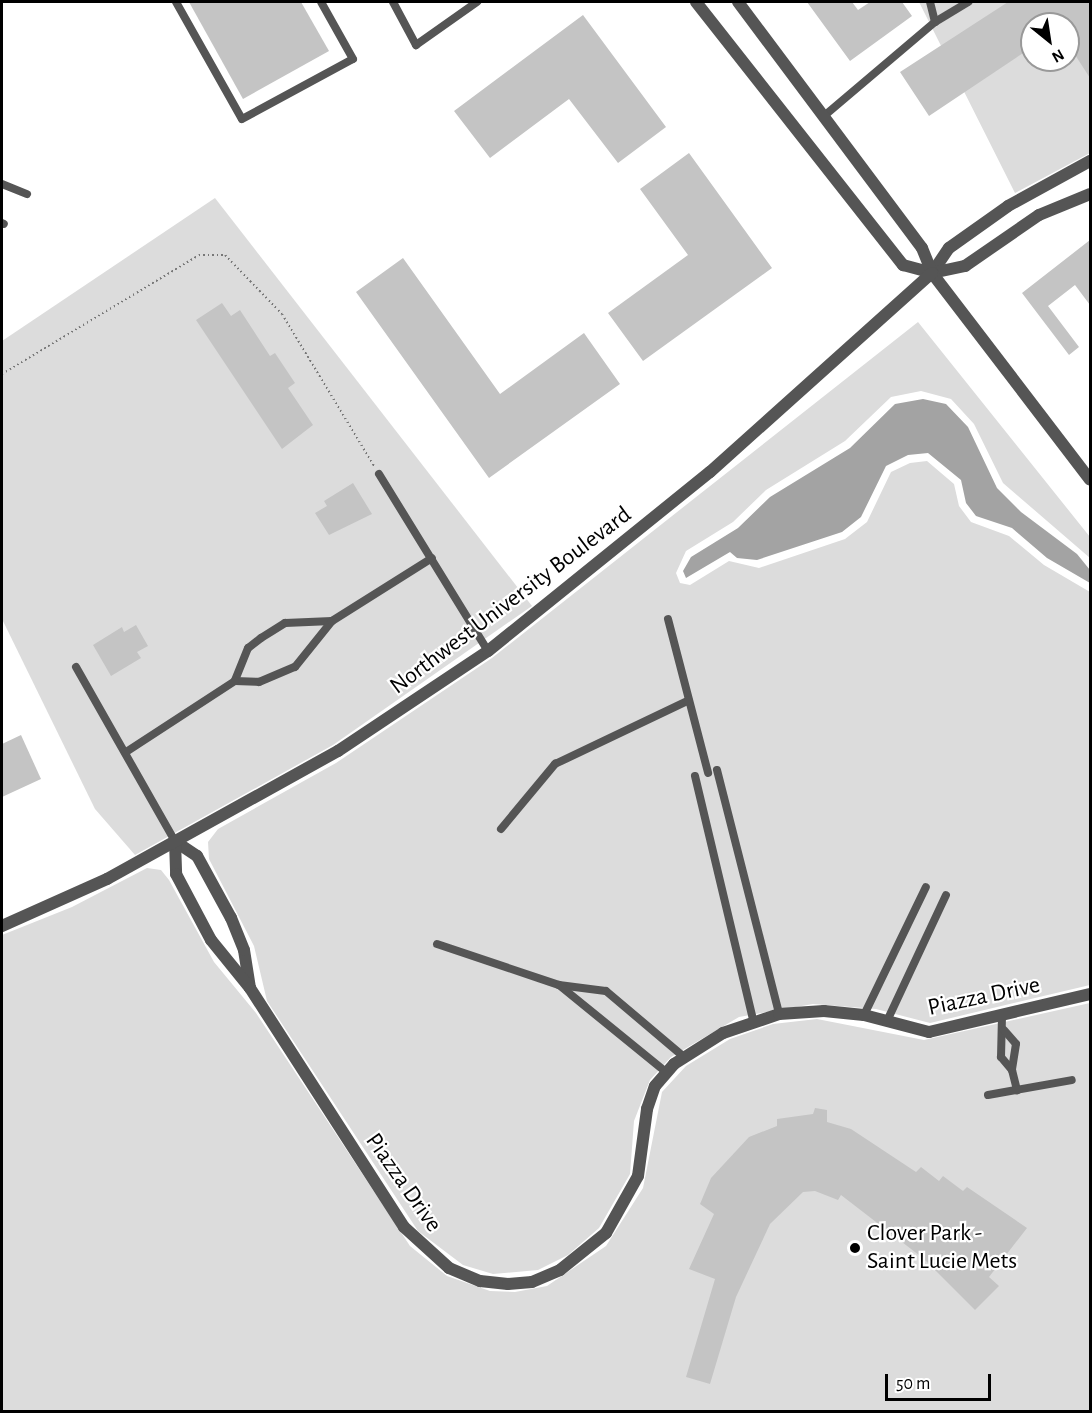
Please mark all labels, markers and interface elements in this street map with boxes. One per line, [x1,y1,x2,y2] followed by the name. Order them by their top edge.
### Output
[1020,12,1080,72] north arrow
[1049,46,1067,66] text: N
[385,501,637,701] street label: Northwest University Boulevard
[925,971,1043,1023] street label: Piazza Drive
[358,1128,448,1238] street label: Piazza Drive
[867,1220,1017,1276] place label: Clover Park - Saint Lucie Mets
[848,1241,862,1255] marker: Clover Park - Saint Lucie Mets
[888,1362,994,1400] scale bar
[896,1375,930,1393] text: 50 m

